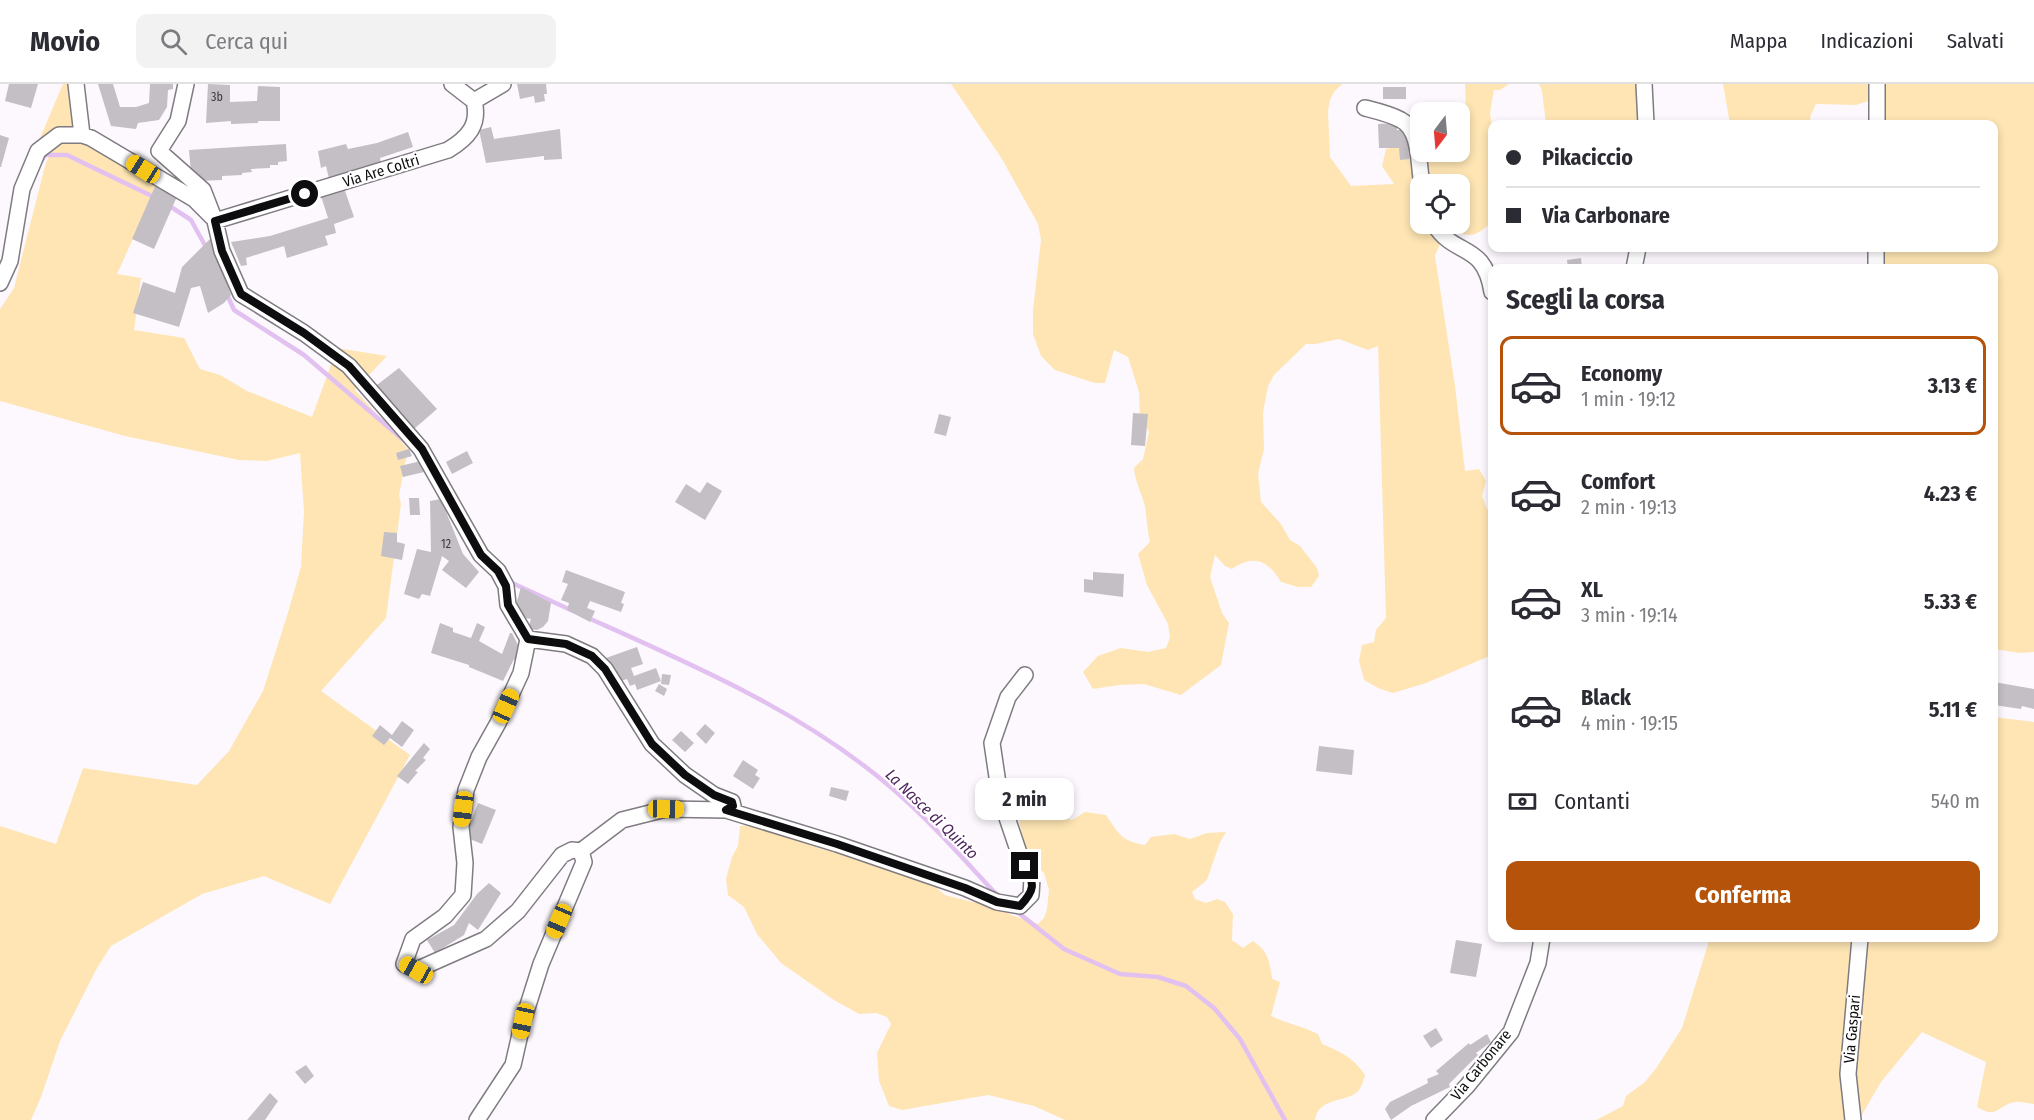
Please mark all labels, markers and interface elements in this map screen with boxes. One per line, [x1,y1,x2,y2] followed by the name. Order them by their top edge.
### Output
[136,14,556,68] search box
[30,25,100,58] text: Movio
[157,25,190,58] icon: search
[205,28,288,55] text: Cerca qui
[1730,28,1787,54] text: Mappa
[1820,28,1914,54] text: Indicazioni
[1947,28,2004,54] text: Salvati
[211,90,223,104] house number: 3b
[1410,102,1470,162] north arrow
[1410,102,1470,234] map controls
[1542,144,1633,171] text: Pikaciccio
[341,151,421,191] street label: Via Are Coltri
[123,152,163,186] car
[1410,174,1470,234] button: locate
[291,180,318,207] route start
[1542,202,1670,229] text: Via Carbonare
[1506,284,1665,316] text: Scegli la corsa
[1509,359,1563,413] icon: car
[1581,360,1662,387] text: Economy
[1928,372,1977,399] text: 3.13 €
[1581,387,1676,411] text: 1 min · 19:12
[1509,467,1563,521] icon: car
[1581,468,1655,495] text: Comfort
[1924,480,1977,507] text: 4.23 €
[1581,495,1677,519] text: 2 min · 19:13
[441,537,451,551] house number: 12
[1509,575,1563,629] icon: car
[1581,576,1603,603] text: XL
[1924,588,1977,615] text: 5.33 €
[1581,603,1678,627] text: 3 min · 19:14
[1509,683,1563,737] icon: car
[1581,684,1631,711] text: Black
[490,686,522,726] car
[1929,696,1977,723] text: 5.11 €
[1581,711,1678,735] text: 4 min · 19:15
[882,765,982,863] water label: La Nasce di Quinto
[976,779,1074,821] callout: 2 min
[1506,785,1539,818] icon: cash
[1002,787,1047,811] text: 2 min
[1554,788,1630,815] text: Contanti
[1931,789,1980,813] text: 540 m
[452,790,474,828] car
[648,800,684,818] car
[1011,852,1038,879] route end
[1506,861,1980,930] button: Conferma
[544,901,574,941] car
[396,953,436,987] car
[1840,994,1864,1064] street label: Via Gaspari
[510,1002,536,1040] car
[1447,1026,1515,1104] street label: Via Carbonare

